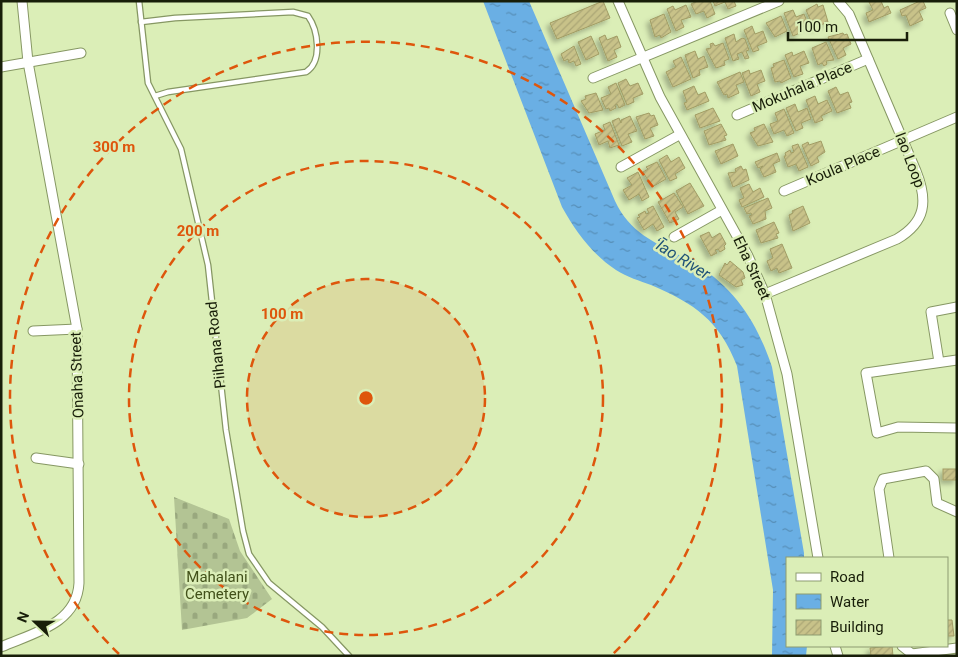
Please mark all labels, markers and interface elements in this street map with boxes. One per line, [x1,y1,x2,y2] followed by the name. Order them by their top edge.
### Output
[788,10,907,42] scale bar
[796,18,838,36] text: 100 m
[749,58,855,116] street label: Mokuhala Place
[891,130,929,190] street label: Iao Loop
[93,138,135,156] text: 300 m
[803,142,883,190] street label: Koula Place
[177,222,219,240] text: 200 m
[729,233,775,303] street label: Eha Street
[650,234,714,284] water label: ʻĪao River
[202,300,230,390] street label: Piihana Road
[261,305,303,323] text: 100 m
[66,331,88,419] street label: Onaha Street
[357,389,375,407] centre of rings
[786,557,948,647] legend
[185,568,249,603] park label: Mahalani Cemetery
[830,568,864,586] text: Road
[830,593,869,611] text: Water
[10,597,60,647] north arrow
[14,610,32,625] text: N
[830,618,884,636] text: Building

